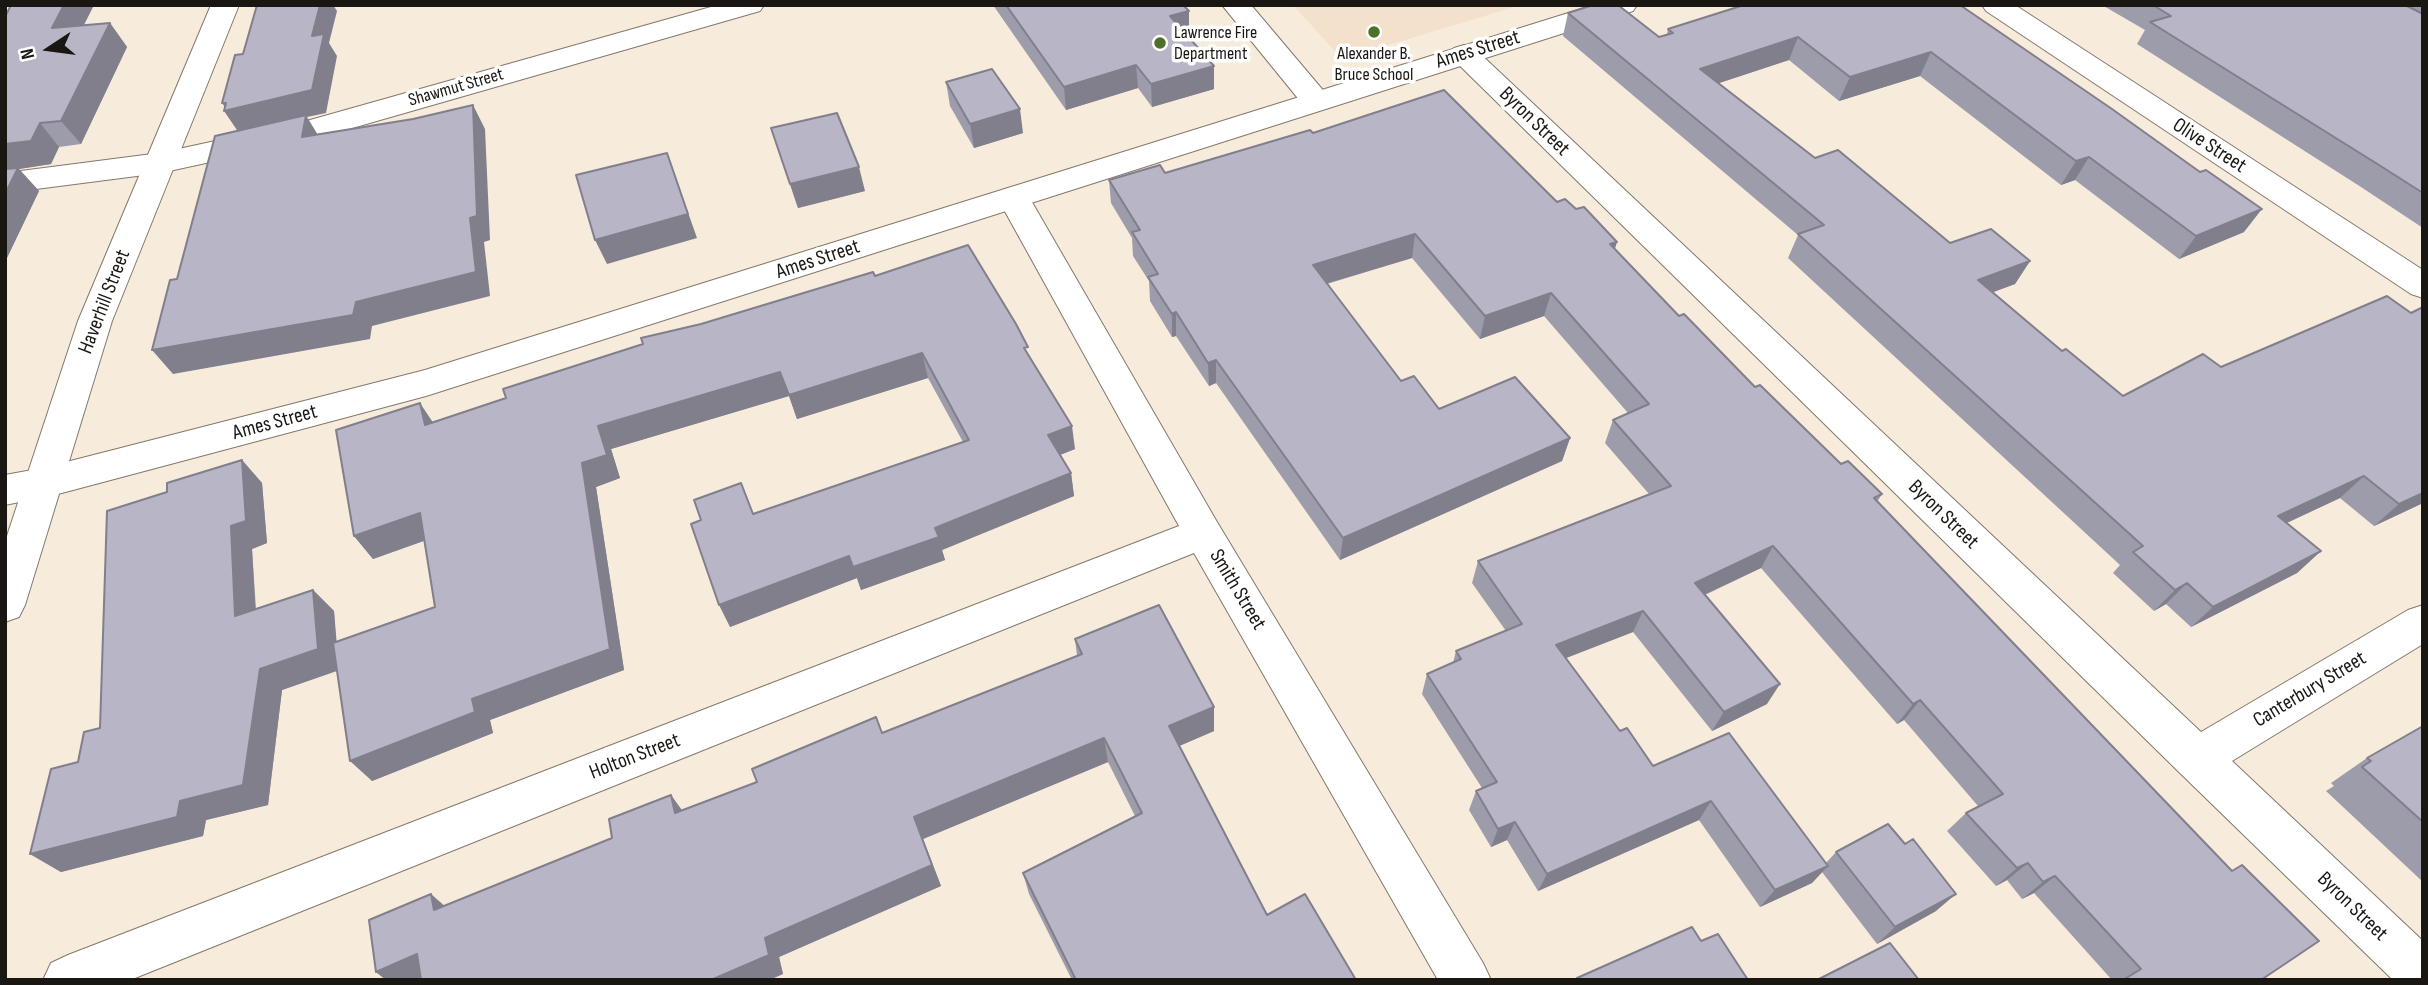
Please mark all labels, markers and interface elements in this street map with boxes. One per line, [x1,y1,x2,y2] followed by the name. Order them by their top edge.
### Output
[14,14,84,84] north arrow
[1174,22,1257,64] place label: Lawrence Fire Department
[1366,24,1382,40] marker: Alexander B. Bruce School
[1433,25,1523,75] street label: Ames Street
[1152,35,1168,51] marker: Lawrence Fire Department
[1335,43,1413,86] place label: Alexander B. Bruce School
[16,46,40,61] text: N
[406,64,506,112] street label: Shawmut Street
[1493,82,1575,162] street label: Byron Street
[2167,113,2251,179] street label: Olive Street
[773,235,863,285] street label: Ames Street
[74,246,136,358] street label: Haverhill Street
[230,400,320,446] street label: Ames Street
[1902,475,1984,555] street label: Byron Street
[1203,545,1271,635] street label: Smith Street
[2249,646,2371,734] street label: Canterbury Street
[586,728,684,786] street label: Holton Street
[2311,867,2393,947] street label: Byron Street

